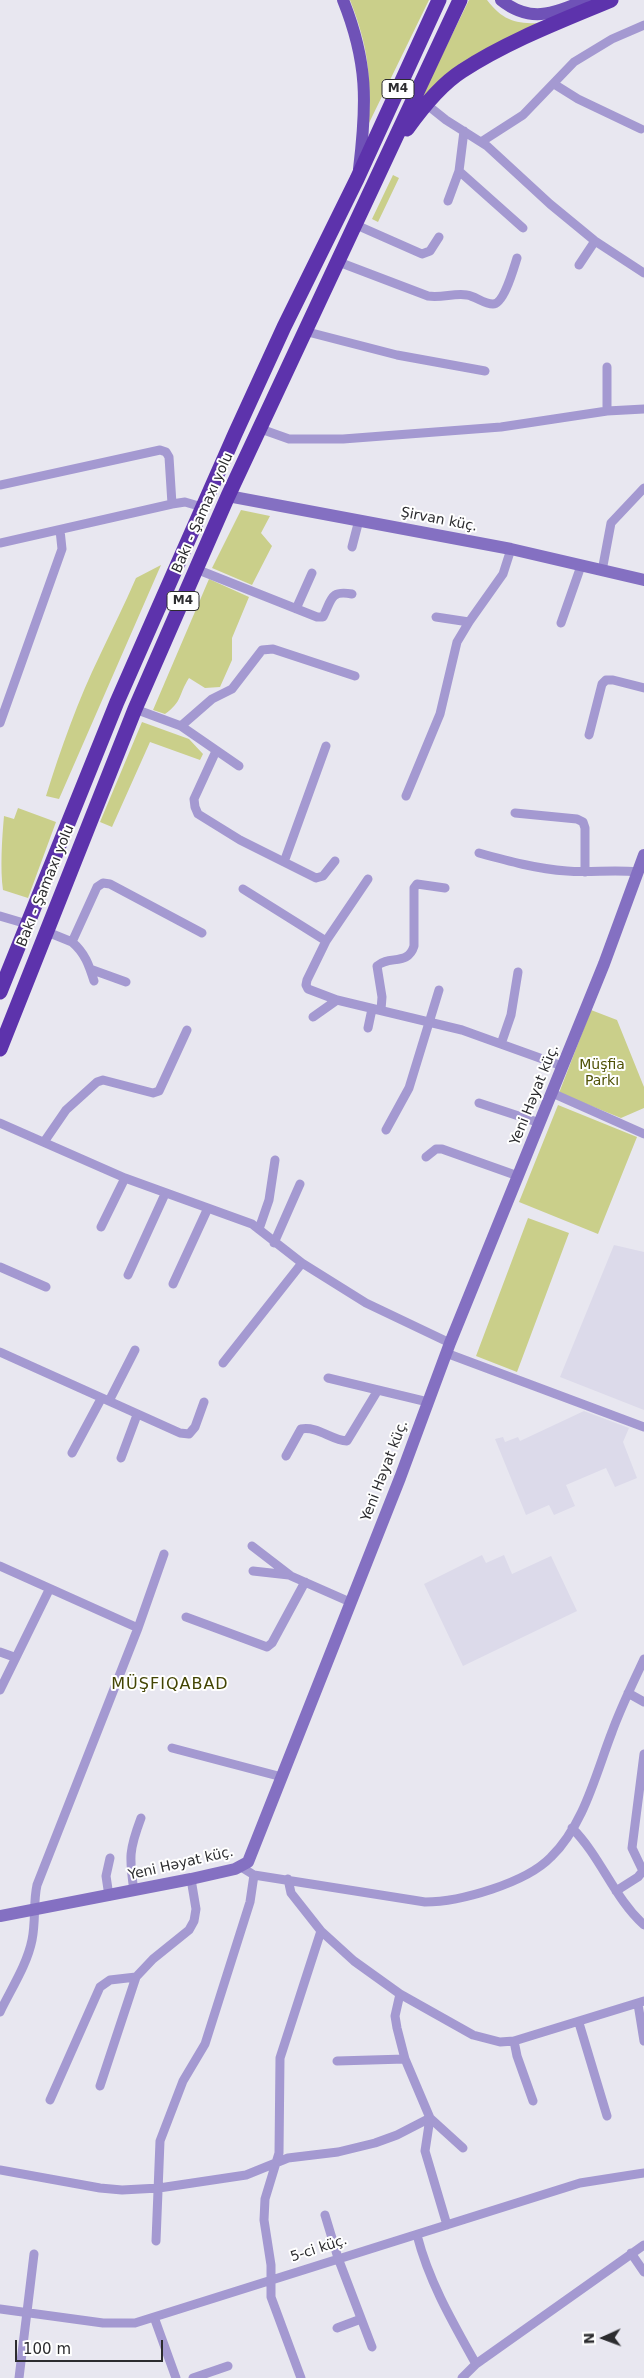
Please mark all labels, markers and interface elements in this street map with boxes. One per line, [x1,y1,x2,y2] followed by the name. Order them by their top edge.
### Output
[382,80,414,98] road number: M4
[169,450,237,576] street label: Bakı - Şamaxı yolu
[399,504,479,536] street label: Şirvan küç.
[167,592,199,610] road number: M4
[14,823,78,949] street label: Bakı - Şamaxı yolu
[507,1042,563,1148] street label: Yeni Həyat küç.
[579,1057,625,1090] park label: Müşfia Parkı
[358,1418,412,1524] street label: Yeni Həyat küç.
[110,1675,230,1695] district label: MÜŞFIQABAD
[127,1844,235,1884] street label: Yeni Həyat küç.
[288,2232,350,2266] street label: 5-ci küç.
[579,2313,629,2363] north arrow
[18,2330,165,2362] scale bar
[581,2332,597,2345] text: N
[23,2340,71,2358] text: 100 m

